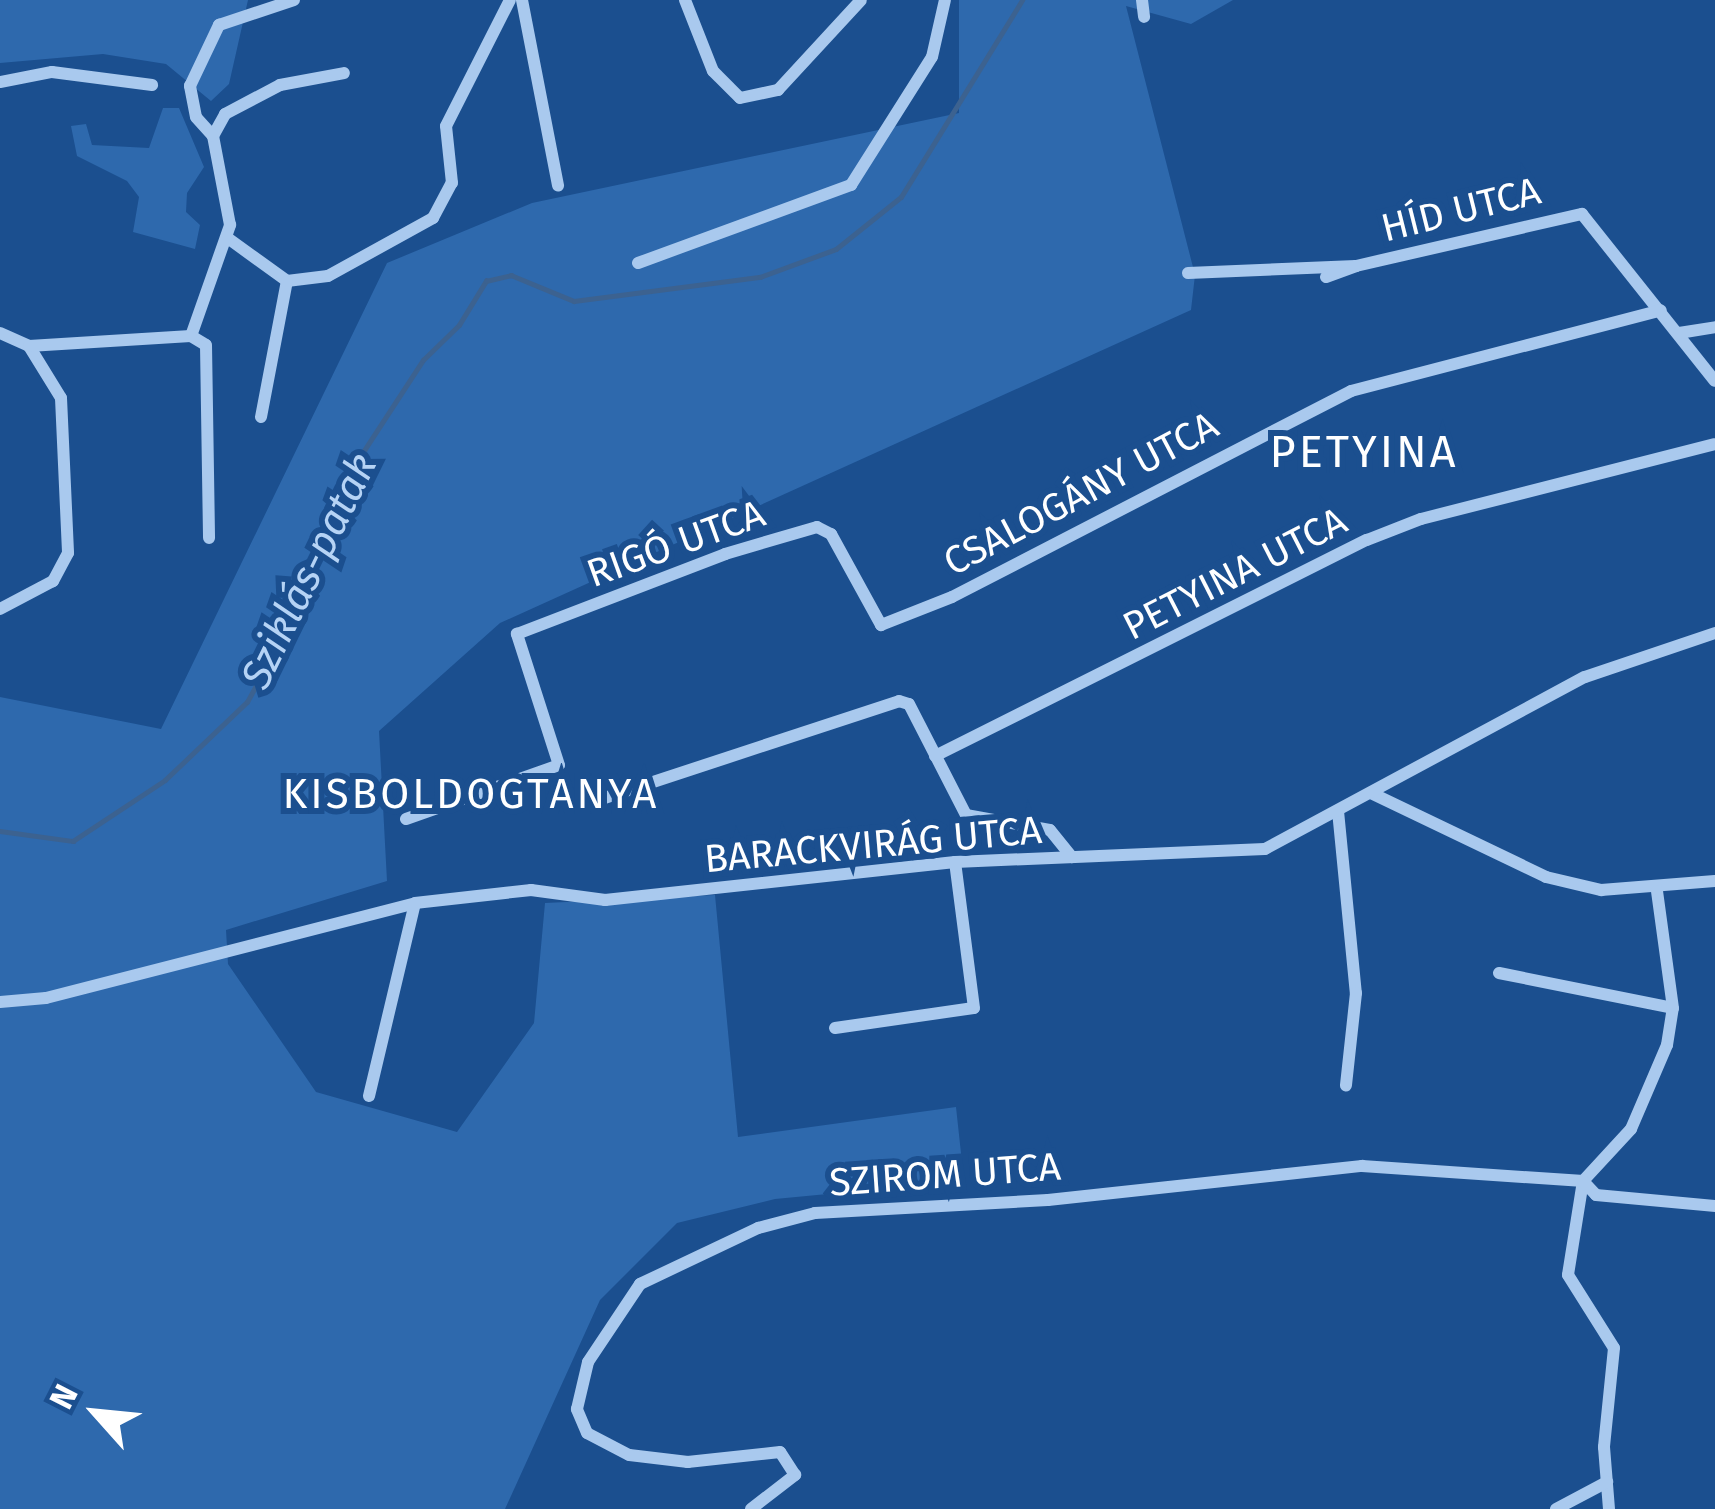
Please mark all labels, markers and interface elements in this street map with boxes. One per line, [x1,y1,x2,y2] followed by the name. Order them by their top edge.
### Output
[1377,168,1545,252] street label: HÍD UTCA
[936,402,1226,586] street label: CSALOGÁNY UTCA
[1269,426,1459,480] district label: PETYINA
[230,445,388,697] water label: Sziklás-patak
[581,490,771,598] street label: RIGÓ UTCA
[1115,498,1355,650] street label: PETYINA UTCA
[283,769,659,819] district label: KISBOLDOGTANYA
[702,807,1044,883] street label: BARACKVIRÁG UTCA
[828,1144,1062,1206] street label: SZIROM UTCA
[36,1353,156,1473] north arrow
[41,1378,87,1415] text: N

